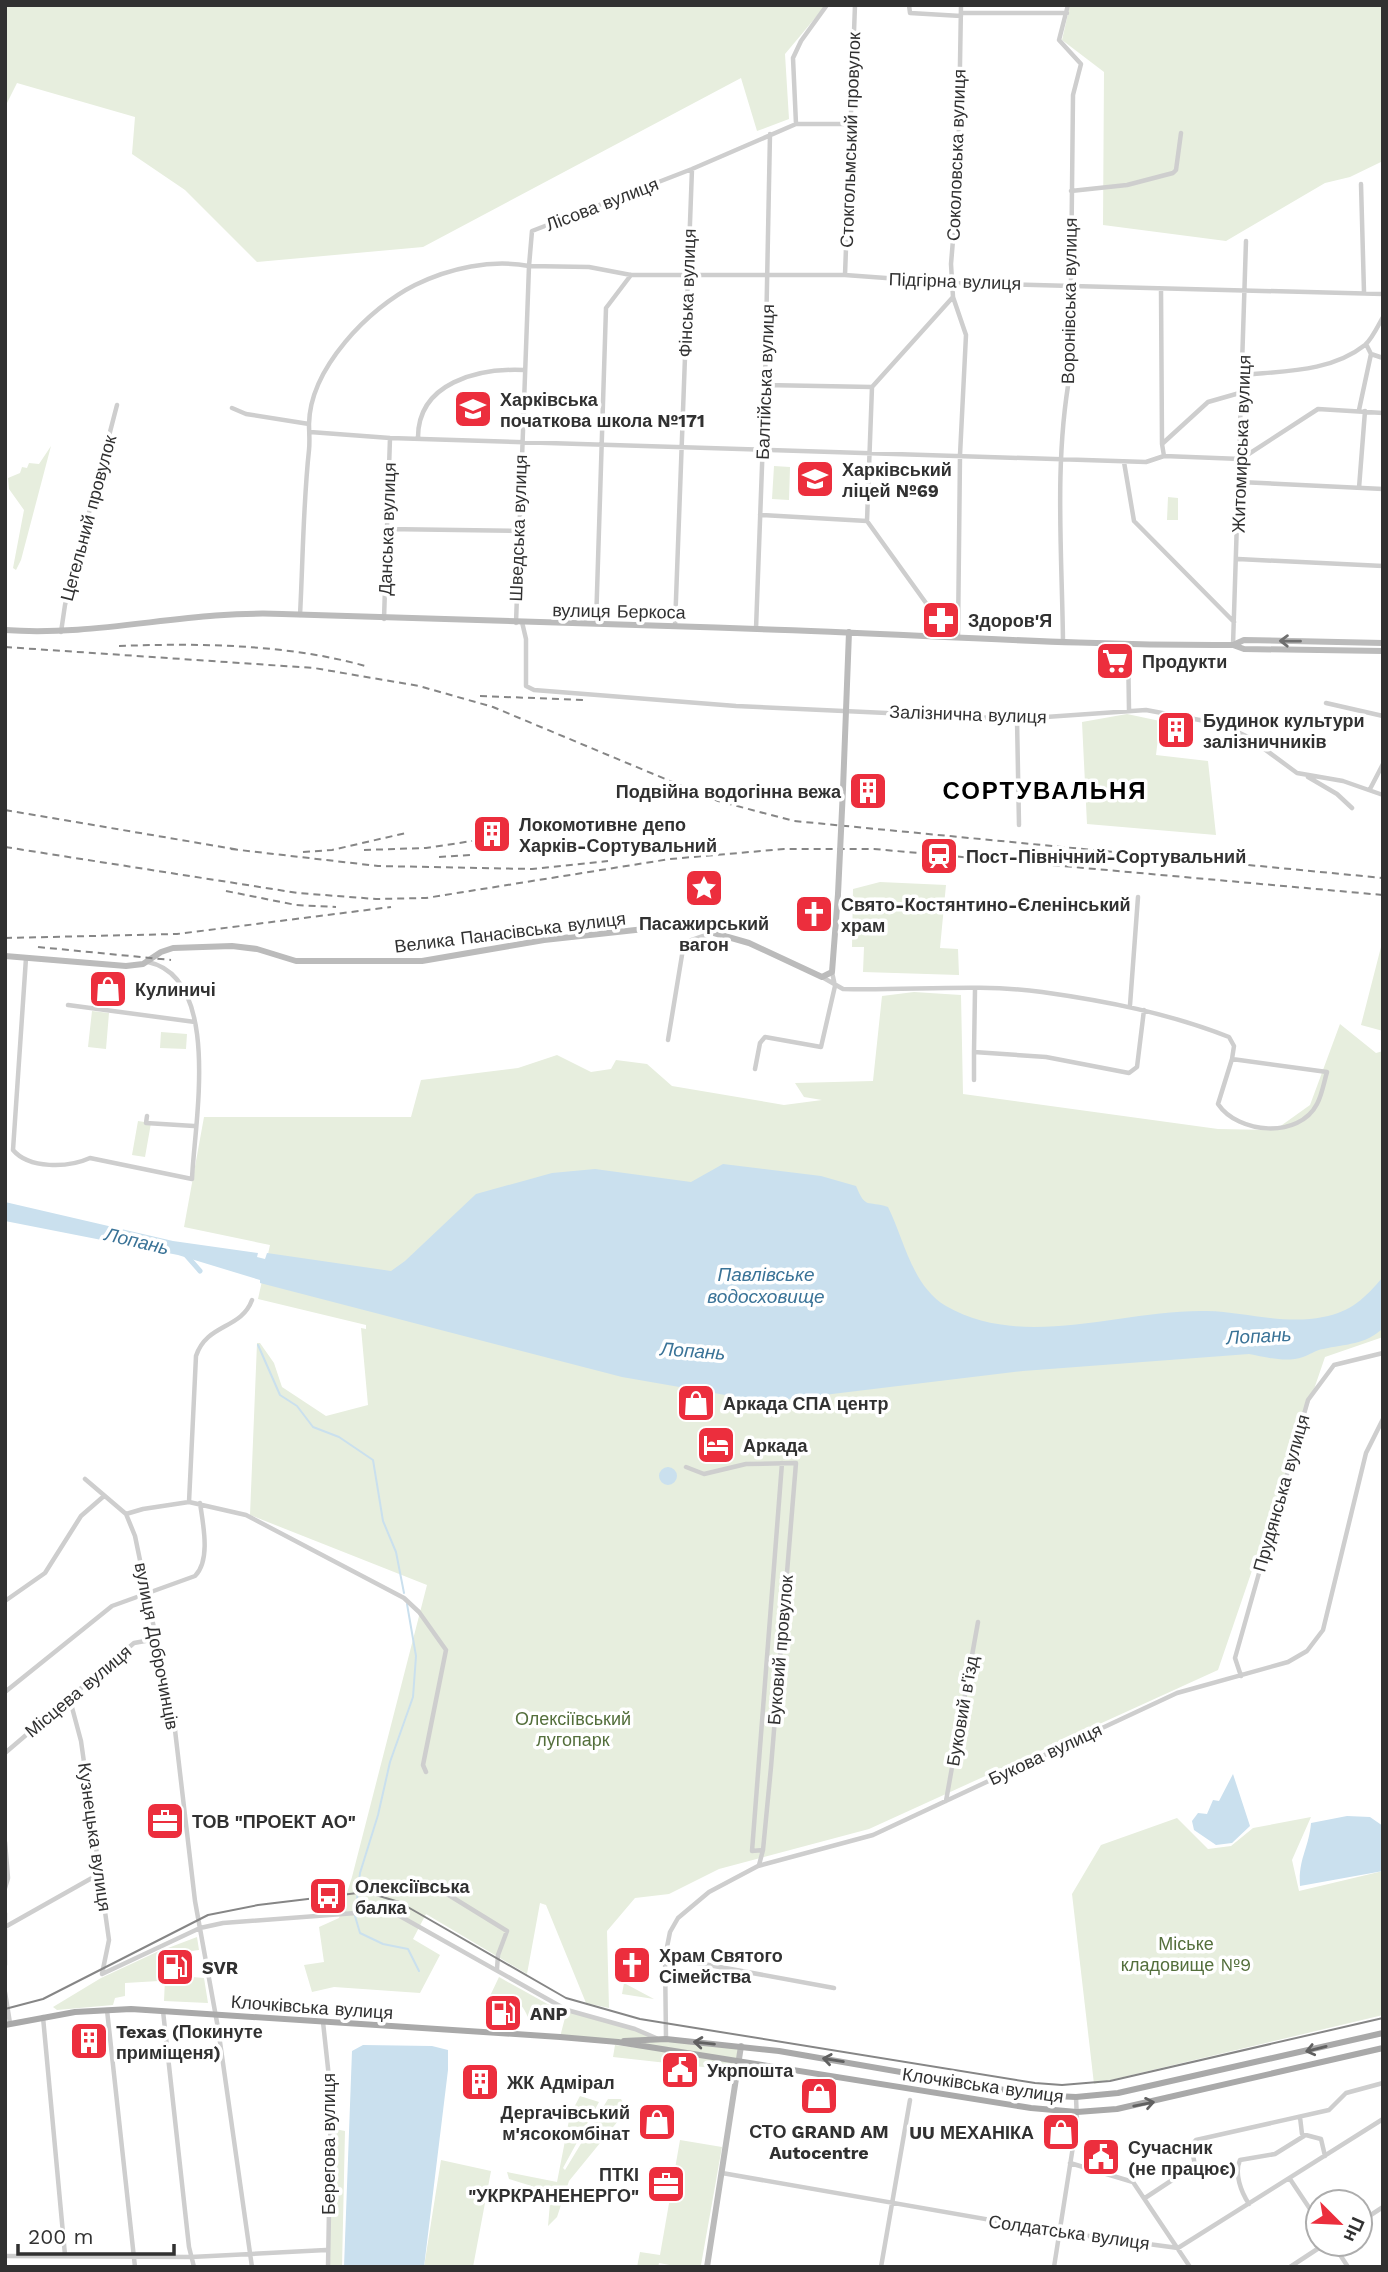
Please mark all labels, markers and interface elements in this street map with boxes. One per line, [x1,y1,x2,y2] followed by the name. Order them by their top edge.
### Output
[836,32,864,248] street label: Стокгольмський провулок
[943,69,969,241] street label: Соколовська вулиця
[543,173,661,235] street label: Лісова вулиця
[1057,218,1081,384] street label: Воронівська вулиця
[674,228,700,358] street label: Фінська вулиця
[888,268,1022,294] street label: Підгірна вулиця
[752,304,778,460] street label: Балтійська вулиця
[1227,355,1255,533] street label: Житомирська вулиця
[452,388,494,430] school or university icon: Харківська початкова школа №171
[500,389,705,431] place label: Харківська початкова школа №171
[56,433,120,603] street label: Цегельний провулок
[505,454,531,602] street label: Шведська вулиця
[794,458,836,500] school or university icon: Харківський ліцей №69
[842,459,952,501] place label: Харківський ліцей №69
[374,462,400,596] street label: Данська вулиця
[552,599,687,623] street label: вулиця Беркоса
[920,599,962,641] pharmacy icon: Здоров'Я
[968,610,1052,631] place label: Здоров'Я
[1279,635,1302,648] one-way arrow
[1094,640,1136,682] supermarket icon: Продукти
[1142,651,1227,672] place label: Продукти
[889,701,1047,727] street label: Залізнична вулиця
[1155,709,1197,751] building icon: Будинок культури залізничників
[1203,710,1365,752] place label: Будинок культури залізничників
[847,770,889,812] building icon: Подвійна водогінна вежа
[942,777,1148,805] district label: СОРТУВАЛЬНЯ
[616,781,842,802] place label: Подвійна водогінна вежа
[471,813,513,855] building icon: Локомотивне депо Харків-Сортувальний
[519,814,717,856] place label: Локомотивне депо Харків-Сортувальний
[918,835,960,877] station icon: Пост-Північний-Сортувальний
[966,846,1246,867] place label: Пост-Північний-Сортувальний
[683,867,725,909] place icon: Пасажирський вагон
[793,893,835,935] church icon: Свято-Костянтино-Єленінський храм
[841,894,1131,936] place label: Свято-Костянтино-Єленінський храм
[393,907,627,957] street label: Велика Панасівська вулиця
[639,913,769,955] place label: Пасажирський вагон
[87,968,129,1010] shop icon: Кулиничі
[135,979,216,1000] place label: Кулиничі
[101,1222,171,1260] water label: Лопань
[707,1263,825,1308] water label: Павлівське водосховище
[1224,1323,1292,1349] water label: Лопань
[658,1337,726,1365] water label: Лопань
[675,1382,717,1424] shop icon: Аркада СПА центр
[723,1393,888,1414] place label: Аркада СПА центр
[1249,1412,1313,1574] street label: Прудянська вулиця
[695,1424,737,1466] hotel icon: Аркада
[743,1435,808,1456] place label: Аркада
[130,1561,184,1731] street label: вулиця Доброчинців
[763,1574,797,1726] street label: Буковий провулок
[21,1641,135,1741] street label: Місцева вулиця
[942,1654,982,1768] street label: Буковий в'їзд
[515,1708,631,1750] park label: Олексіївський лугопарк
[985,1719,1105,1789] street label: Букова вулиця
[74,1761,116,1913] street label: Кузнецька вулиця
[144,1800,186,1842] office icon: ТОВ "ПРОЕКТ АО"
[192,1811,356,1832] place label: ТОВ "ПРОЕКТ АО"
[307,1875,349,1917] bus stop icon: Олексіївська балка
[355,1876,471,1918] place label: Олексіївська балка
[1121,1933,1251,1975] park label: Міське кладовище №9
[611,1944,653,1986] church icon: Храм Святого Сімейства
[659,1945,783,1987] place label: Храм Святого Сімейства
[154,1946,196,1988] fuel station icon: SVR
[202,1957,239,1978] place label: SVR
[230,1991,394,2023] street label: Клочківська вулиця
[482,1992,524,2034] fuel station icon: ANP
[530,2003,568,2024] place label: ANP
[68,2020,110,2062] building icon: Texas (Покинуте приміщеня)
[116,2021,263,2063] place label: Texas (Покинуте приміщеня)
[693,2036,715,2049] one-way arrow
[1306,2043,1328,2056] one-way arrow
[659,2049,701,2091] public building icon: Укрпошта
[822,2053,845,2066] one-way arrow
[707,2060,794,2081] place label: Укрпошта
[459,2061,501,2103] building icon: ЖК Адмірал
[901,2063,1065,2107] street label: Клочківська вулиця
[506,2072,615,2093] place label: ЖК Адмірал
[318,2073,339,2215] street label: Берегова вулиця
[798,2075,840,2117] shop icon: СТО GRAND AM Autocentre
[1132,2096,1155,2110] one-way arrow
[636,2101,678,2143] shop icon: Дергачівський м'ясокомбінат
[501,2102,630,2144] place label: Дергачівський м'ясокомбінат
[1040,2111,1082,2153] shop icon: UU МЕХАНІКА
[749,2121,889,2163] place label: СТО GRAND AM Autocentre
[909,2122,1034,2143] place label: UU МЕХАНІКА
[1080,2136,1122,2178] public building icon: Сучасник (не працює)
[1128,2137,1236,2179] place label: Сучасник (не працює)
[645,2163,687,2205] office icon: ПТКІ "УКРКРАНЕНЕРГО"
[468,2164,639,2206] place label: ПТКІ "УКРКРАНЕНЕРГО"
[1304,2188,1374,2258] north arrow
[987,2210,1151,2254] street label: Солдатська вулиця
[18,2212,173,2256] scale bar
[1338,2214,1370,2246] text: Пн
[28,2224,94,2249] text: 200 m

